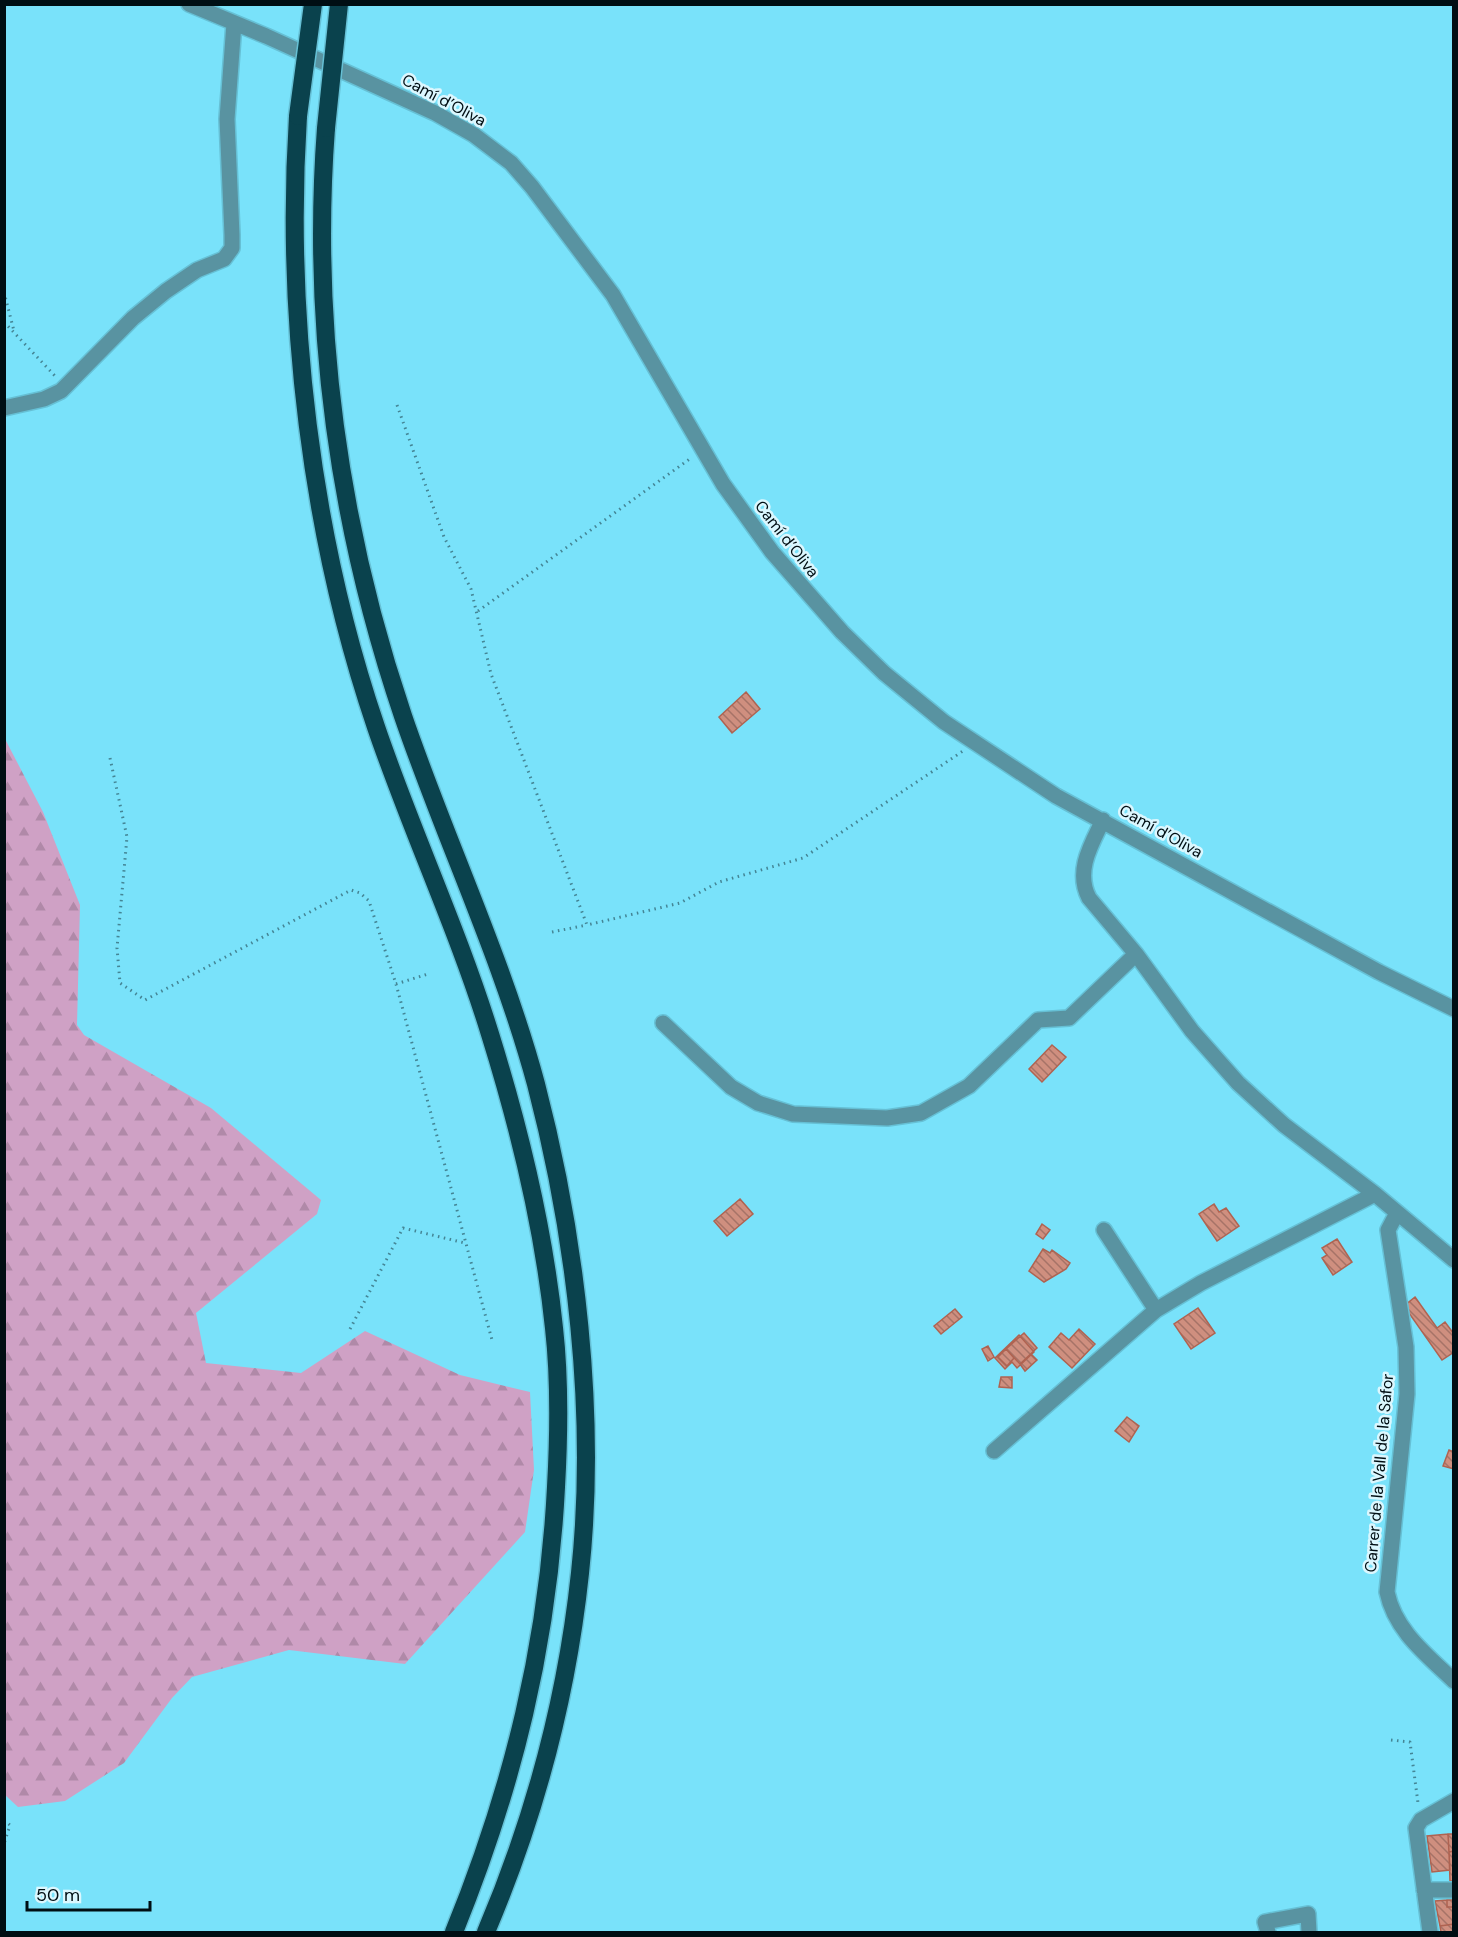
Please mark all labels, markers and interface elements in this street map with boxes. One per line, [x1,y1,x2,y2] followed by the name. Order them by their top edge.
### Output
[398,69,490,131] street label: Camí d’Oliva
[750,496,824,582] street label: Camí d’Oliva
[1116,799,1206,863] street label: Camí d’Oliva
[1360,1373,1398,1573] street label: Carrer de la Vall de la Safor
[27,1874,150,1912] scale bar
[36,1883,80,1907] text: 50 m

